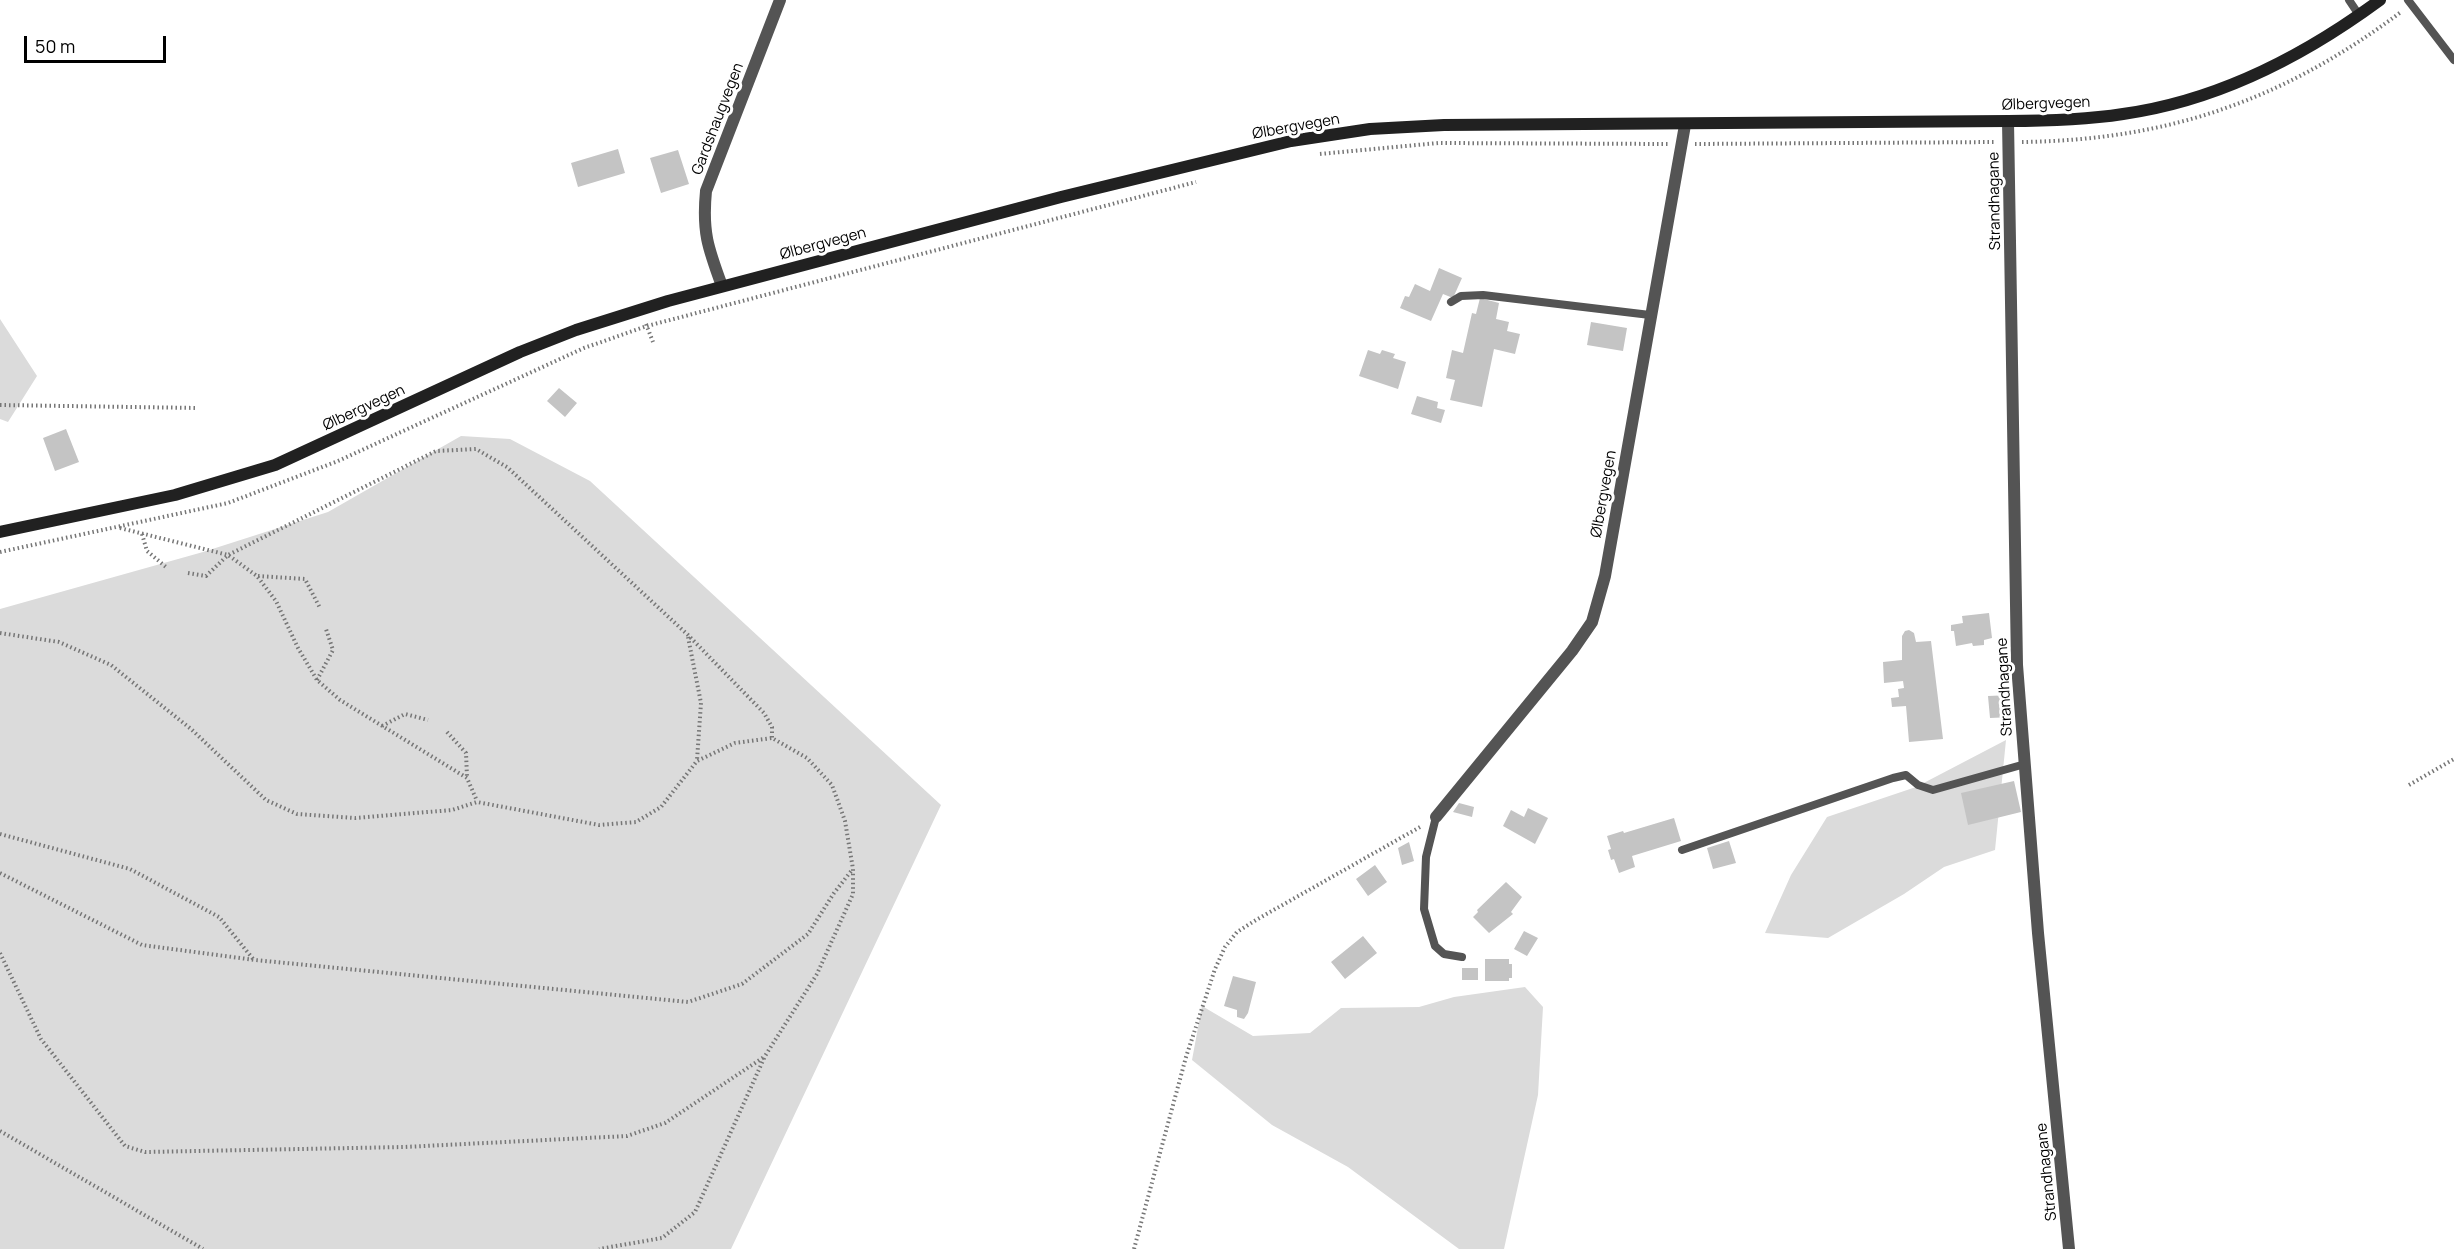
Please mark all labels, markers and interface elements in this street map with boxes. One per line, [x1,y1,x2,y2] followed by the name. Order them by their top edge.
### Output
[27,24,170,62] scale bar
[35,34,75,58] text: 50 m
[688,61,748,177] street label: Gardshaugvegen
[2002,93,2090,115] street label: Ølbergvegen
[1251,110,1341,144] street label: Ølbergvegen
[1985,152,2005,250] street label: Strandhagane
[778,224,868,264] street label: Ølbergvegen
[320,381,408,435] street label: Ølbergvegen
[1587,449,1621,539] street label: Ølbergvegen
[1993,637,2017,737] street label: Strandhagane
[2033,1122,2061,1222] street label: Strandhagane

